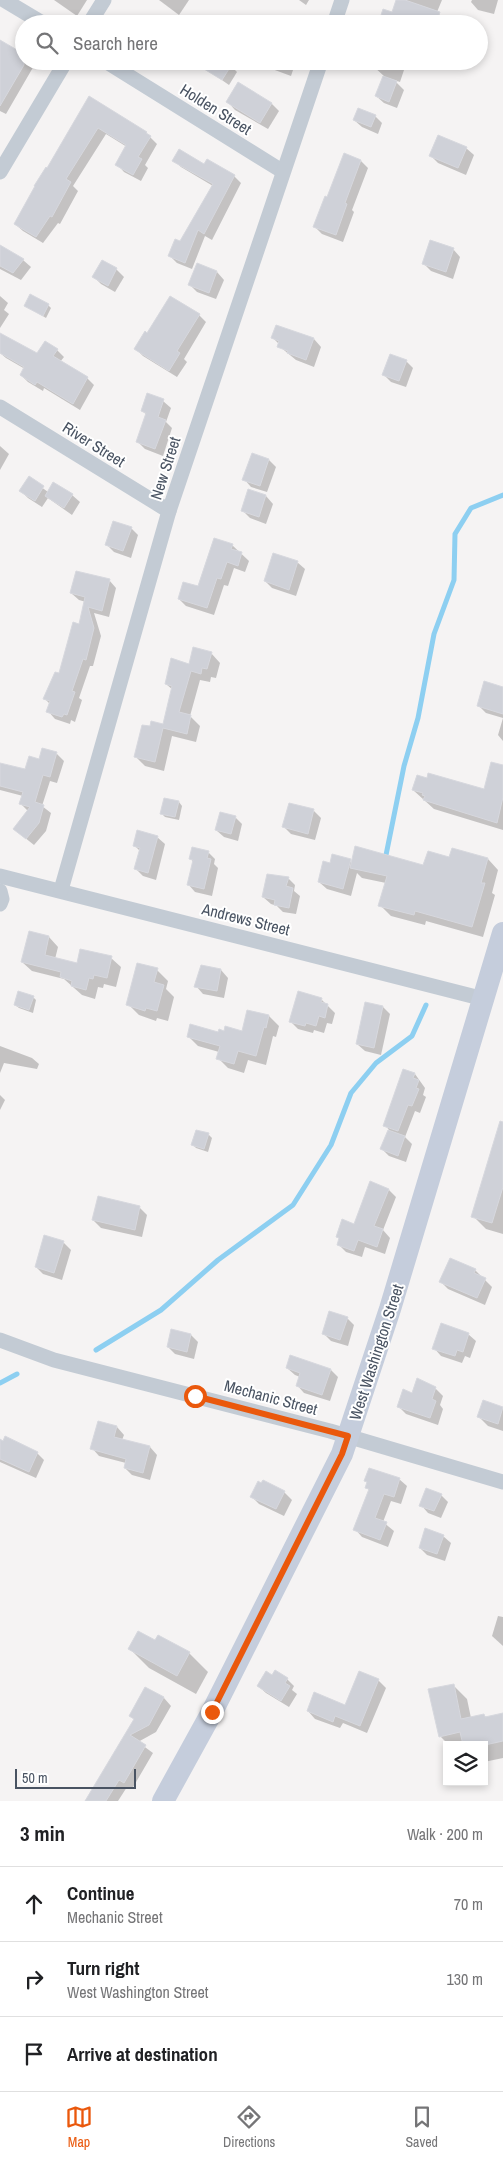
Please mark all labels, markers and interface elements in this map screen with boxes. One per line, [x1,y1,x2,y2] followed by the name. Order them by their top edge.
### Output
[15,15,488,70] search box
[33,29,61,57] icon: search
[73,30,158,56] text: Search here
[176,78,256,140] street label: Holden Street
[58,416,130,472] street label: River Street
[145,433,186,502] street label: New Street
[199,897,293,941] street label: Andrews Street
[344,1281,408,1423] street label: West Washington Street
[222,1374,320,1420] street label: Mechanic Street
[184,1385,207,1408] route start
[201,1701,224,1724] route end
[443,1741,488,1786] map controls
[443,1741,488,1786] button: layers
[15,1766,136,1789] scale bar
[22,1769,48,1787] text: 50 m
[20,1819,65,1848] text: 3 min
[407,1823,483,1845] text: Walk · 200 m
[67,1880,135,1906] text: Continue
[20,1890,48,1918] icon: ahead
[454,1893,483,1915] text: 70 m
[67,1906,163,1928] text: Mechanic Street
[67,1955,139,1981] text: Turn right
[20,1965,48,1993] icon: right
[447,1968,483,1990] text: 130 m
[67,1981,209,2003] text: West Washington Street
[20,2040,48,2068] icon: arrive
[67,2041,218,2067] text: Arrive at destination
[65,2103,93,2151] tab: Map
[223,2103,275,2151] tab: Directions
[405,2103,438,2151] tab: Saved

